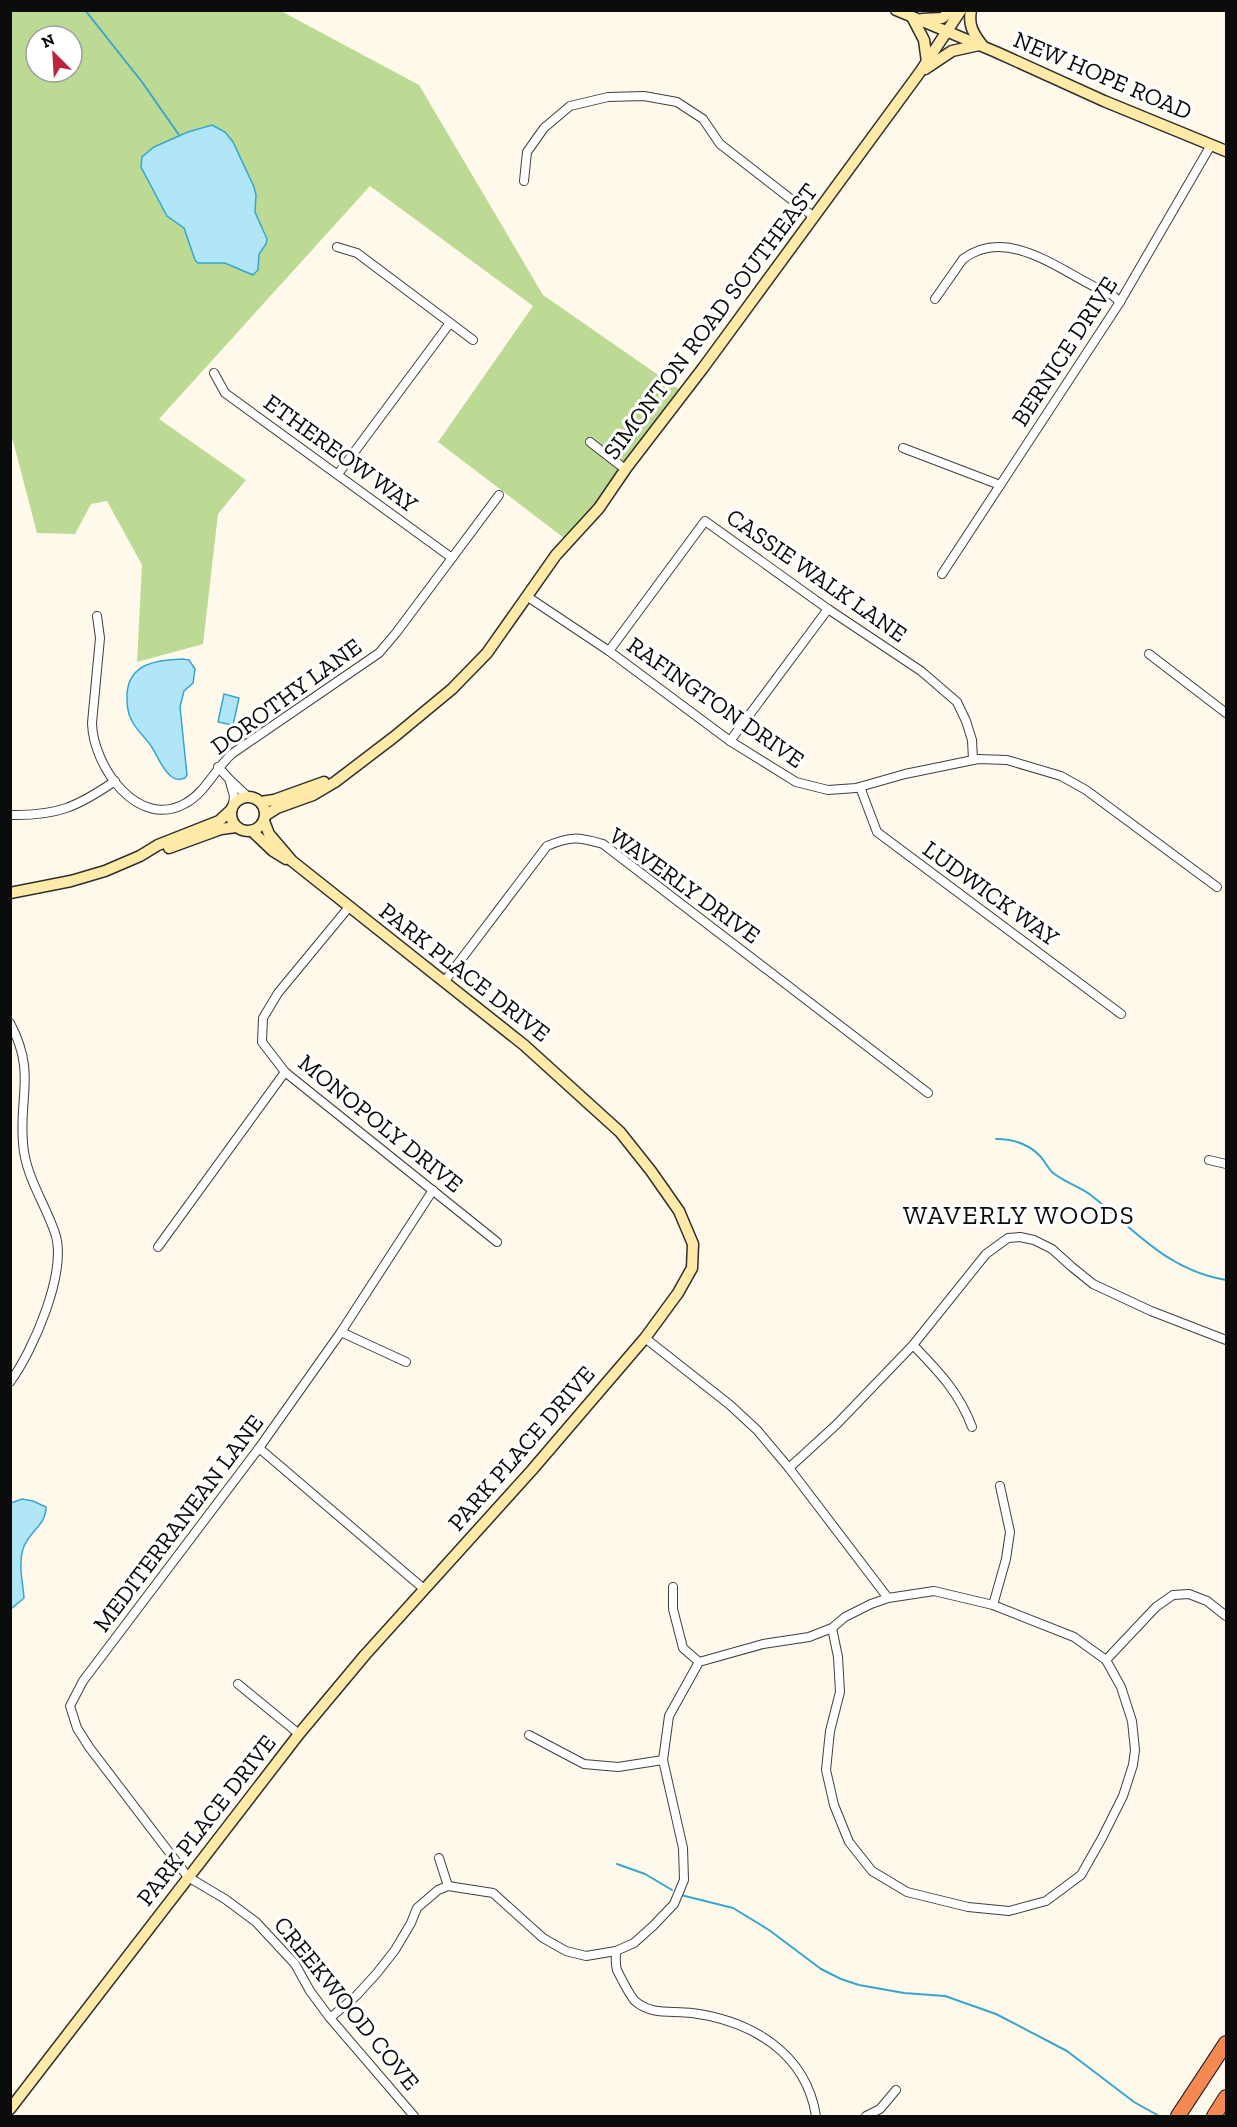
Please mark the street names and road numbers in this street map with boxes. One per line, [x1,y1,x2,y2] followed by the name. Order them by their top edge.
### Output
[1009,24,1197,126] street label: NEW HOPE ROAD
[597,177,823,465] street label: SIMONTON ROAD SOUTHEAST
[1005,271,1123,431] street label: BERNICE DRIVE
[258,388,424,519] street label: ETHEREOW WAY
[721,502,913,648] street label: CASSIE WALK LANE
[622,630,810,774] street label: RAFINGTON DRIVE
[205,632,367,760] street label: DOROTHY LANE
[604,821,766,949] street label: WAVERLY DRIVE
[917,834,1065,952] street label: LUDWICK WAY
[374,896,556,1048] street label: PARK PLACE DRIVE
[293,1048,469,1198] street label: MONOPOLY DRIVE
[441,1360,601,1536] street label: PARK PLACE DRIVE
[87,1409,269,1637] street label: MEDITERRANEAN LANE
[130,1729,282,1911] street label: PARK PLACE DRIVE
[268,1910,426,2096] street label: CREEKWOOD COVE

